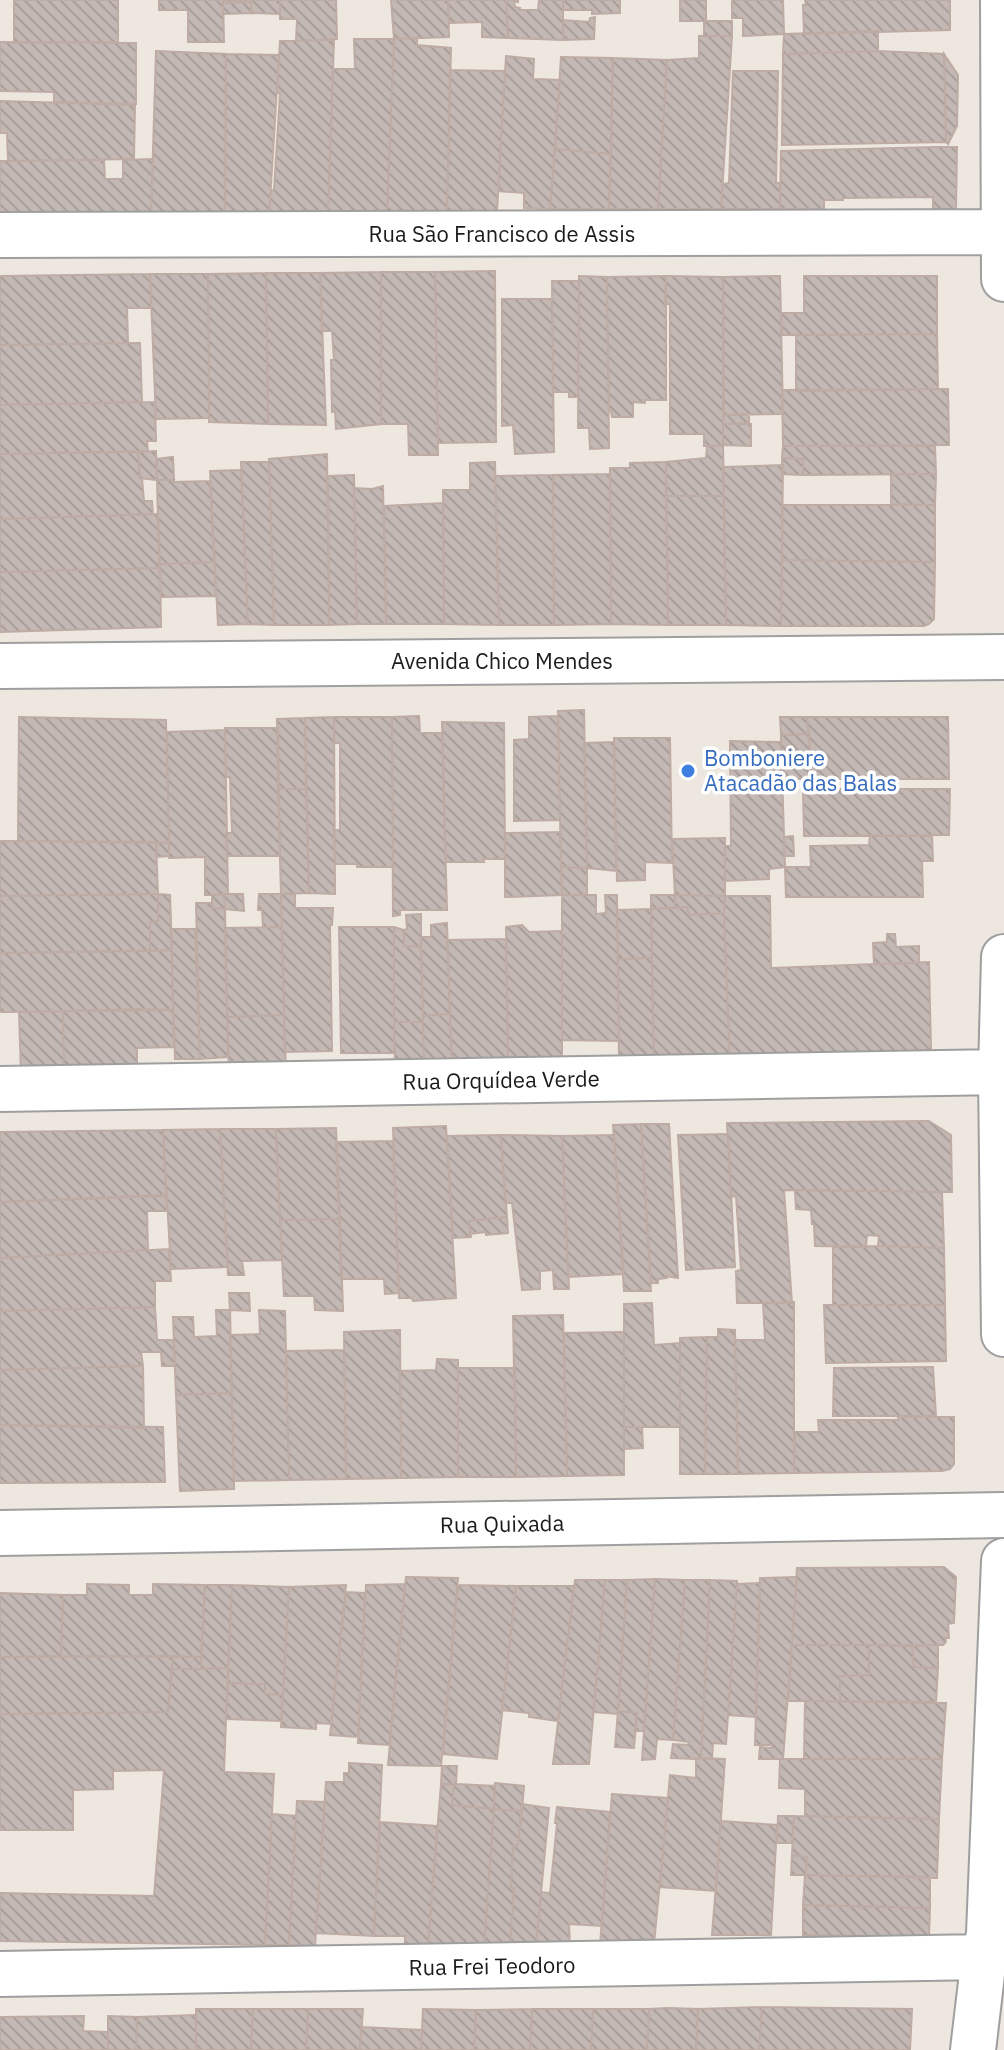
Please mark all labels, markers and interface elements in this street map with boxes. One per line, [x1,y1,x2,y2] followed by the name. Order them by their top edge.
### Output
[368,219,636,248] street label: Rua São Francisco de Assis
[391,646,613,675] street label: Avenida Chico Mendes
[704,743,897,797] place label: Bomboniere Atacadão das Balas
[679,762,697,780] marker: Bomboniere Atacadão das Balas
[402,1063,600,1096] street label: Rua Orquídea Verde
[439,1508,565,1539] street label: Rua Quixada
[408,1950,576,1981] street label: Rua Frei Teodoro

